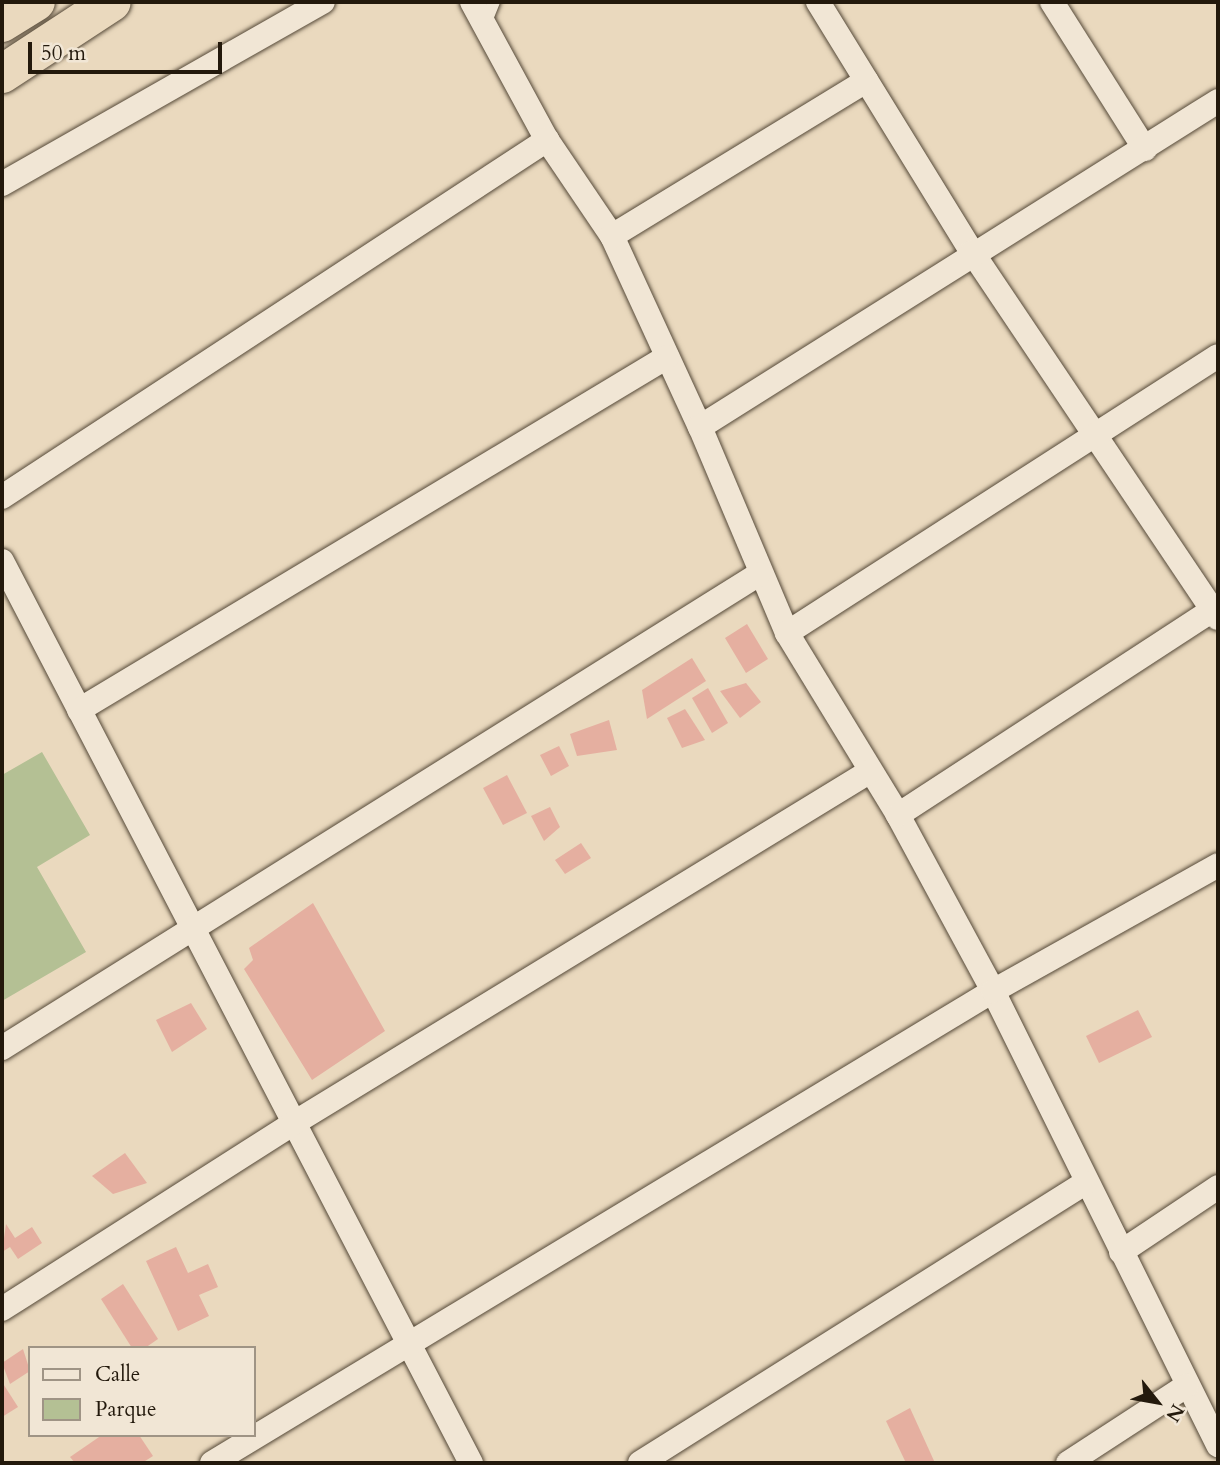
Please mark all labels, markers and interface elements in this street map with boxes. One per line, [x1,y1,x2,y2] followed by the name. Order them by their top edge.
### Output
[32,28,226,72] scale bar
[41,39,86,68] text: 50 m
[28,1346,256,1437] legend
[95,1360,140,1389] text: Calle
[1122,1367,1192,1437] north arrow
[95,1395,156,1424] text: Parque
[1160,1399,1190,1427] text: N

